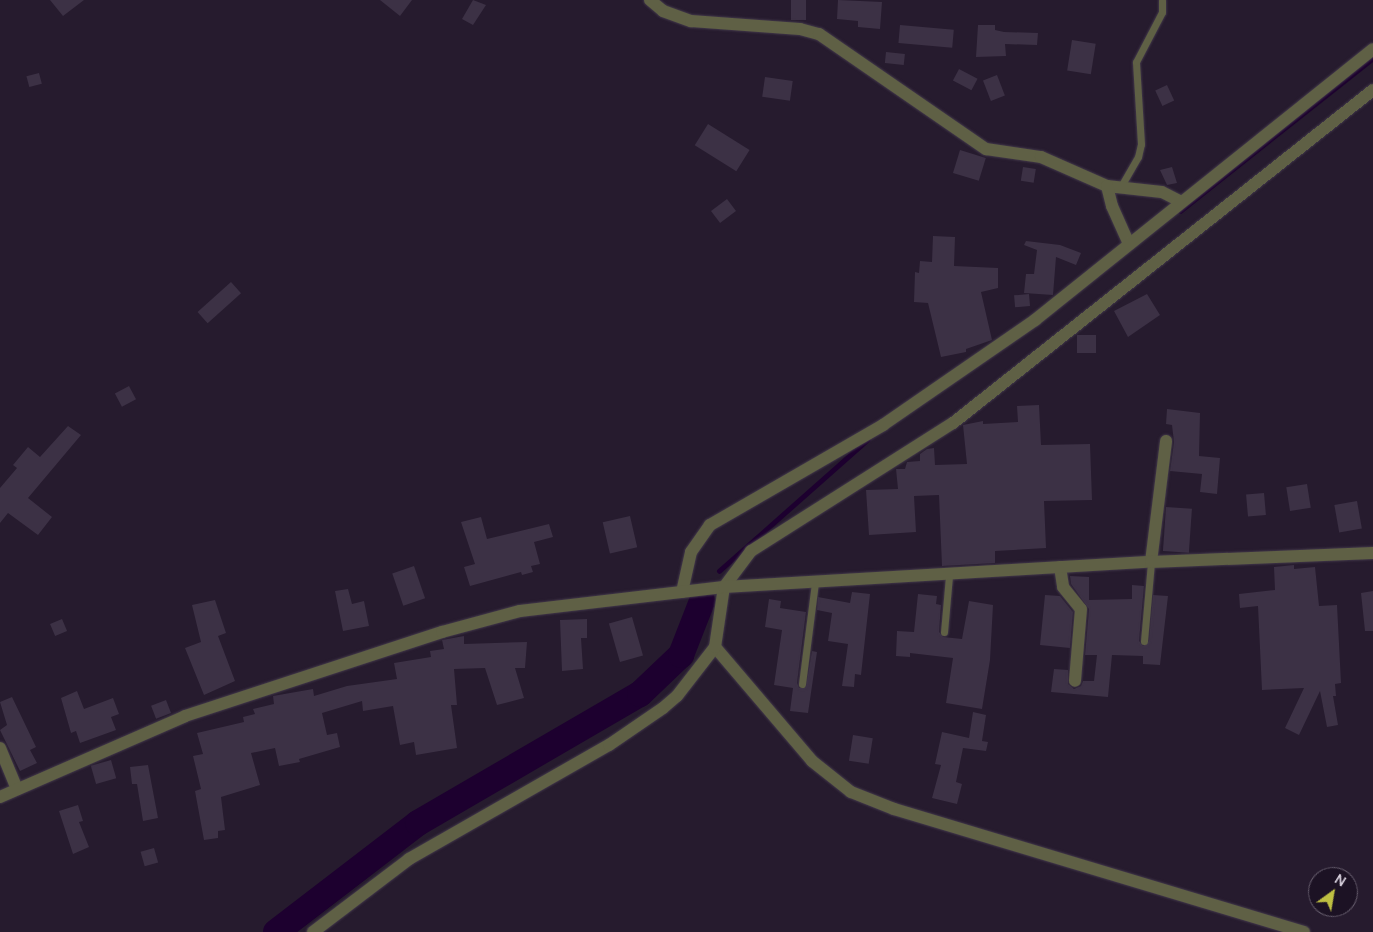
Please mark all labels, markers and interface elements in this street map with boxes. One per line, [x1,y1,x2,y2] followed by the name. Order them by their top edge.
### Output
[1308,867,1358,917] north arrow
[1331,869,1350,890] text: N

